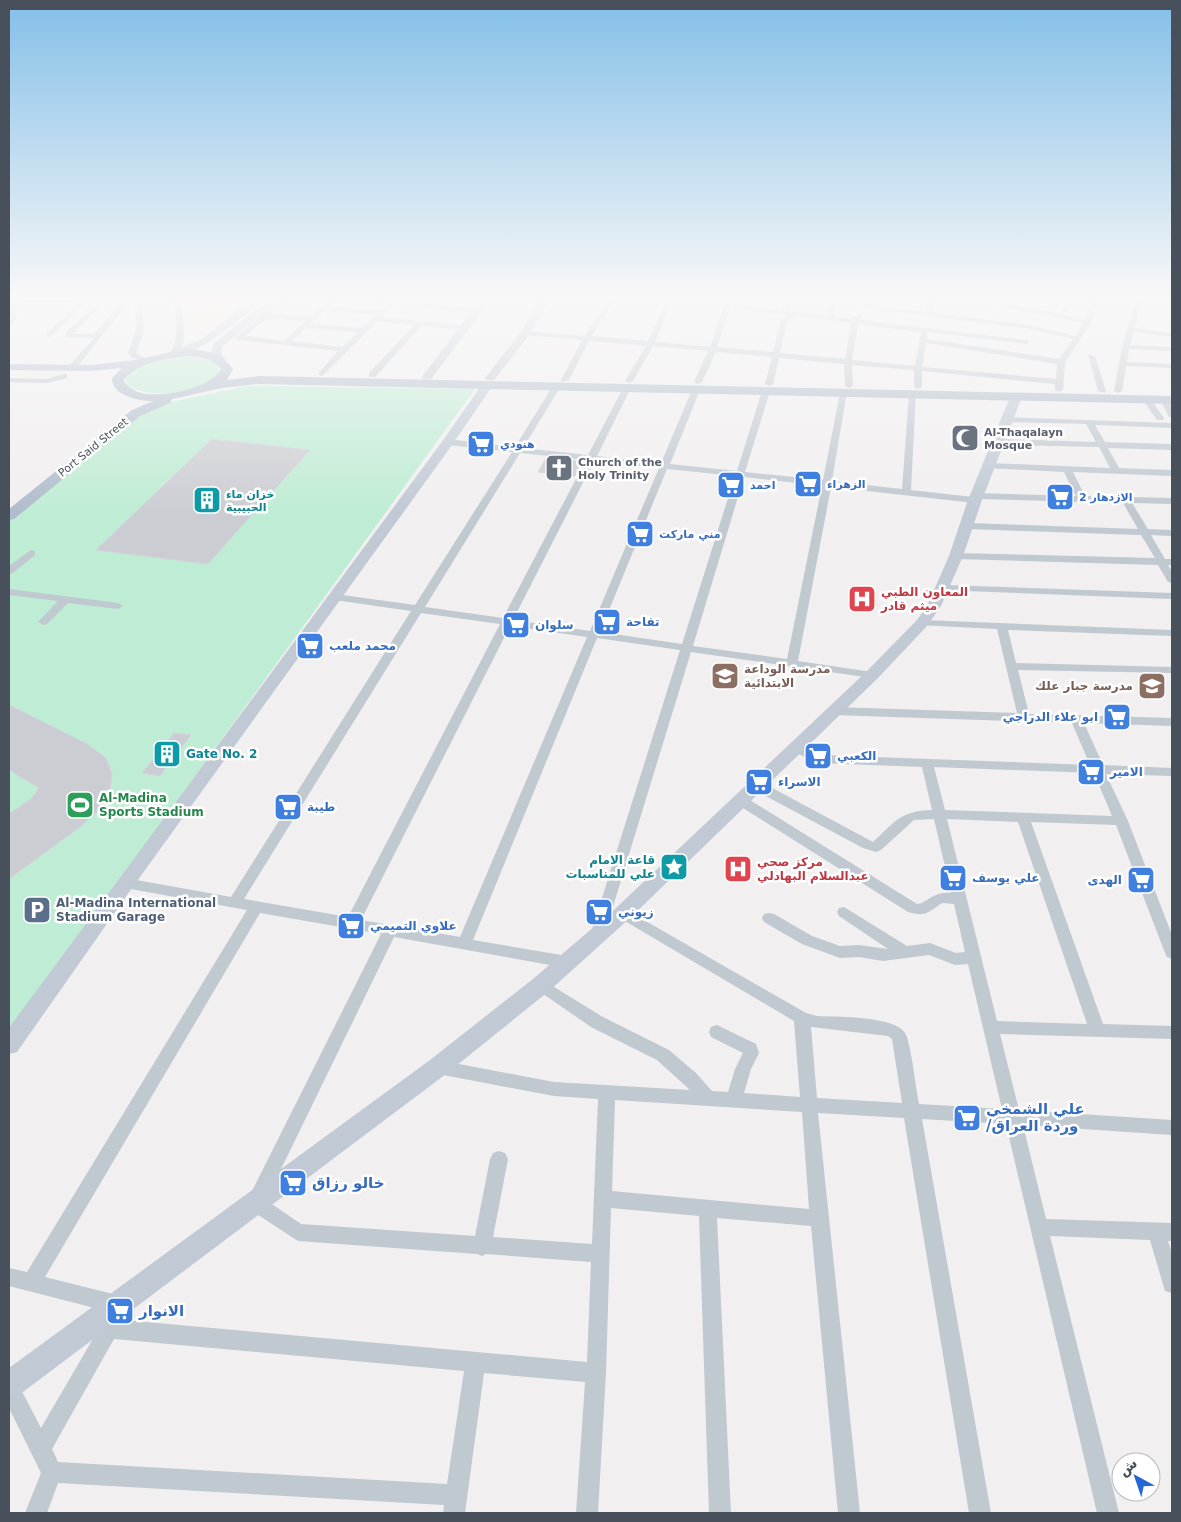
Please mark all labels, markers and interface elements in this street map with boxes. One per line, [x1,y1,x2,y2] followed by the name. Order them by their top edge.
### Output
[56,415,131,480] street label: Port Said Street
[950,423,980,453] mosque icon: Al-Thaqalayn Mosque
[984,426,1063,452] place label: Al-Thaqalayn Mosque
[466,429,496,459] supermarket icon: هنودي
[500,438,535,451] place label: هنودي
[544,453,574,483] church icon: Church of the Holy Trinity
[578,456,662,482] place label: Church of the Holy Trinity
[793,469,823,499] supermarket icon: الزهراء
[716,470,746,500] supermarket icon: احمد
[827,478,866,491] place label: الزهراء
[750,479,775,492] place label: احمد
[1045,482,1075,512] supermarket icon: الازدهار 2
[192,485,222,515] building icon: خزان ماء الحبيبية
[226,488,274,514] place label: خزان ماء الحبيبية
[1079,491,1133,504] place label: الازدهار 2
[625,519,655,549] supermarket icon: مني ماركت
[659,528,721,541] place label: مني ماركت
[847,584,877,614] hospital icon: المعاون الطبي ميثم قادر
[880,585,968,613] place label: المعاون الطبي ميثم قادر
[592,607,622,637] supermarket icon: تفاحة
[501,610,531,640] supermarket icon: سلوان
[626,615,660,629] place label: تفاحة
[535,618,574,633] place label: سلوان
[295,631,325,661] supermarket icon: محمد ملعب
[329,639,396,653] place label: محمد ملعب
[710,661,740,691] school or university icon: مدرسة الوداعة الابتدائية
[744,662,830,690] place label: مدرسة الوداعة الابتدائية
[1137,671,1167,701] school or university icon: مدرسة جبار علك
[1035,679,1133,693] place label: مدرسة جبار علك
[1102,702,1132,732] supermarket icon: ابو علاء الدراجي
[1003,710,1098,725] place label: ابو علاء الدراجي
[152,739,182,769] building icon: Gate No. 2
[803,741,833,771] supermarket icon: الكعبي
[186,747,257,761] place label: Gate No. 2
[837,749,876,763] place label: الكعبي
[1076,757,1106,787] supermarket icon: الامير
[1109,765,1143,779] place label: الامير
[744,767,774,797] supermarket icon: الاسراء
[778,775,821,789] place label: الاسراء
[65,790,95,820] sports icon: Al-Madina Sports Stadium
[99,791,204,819] place label: Al-Madina Sports Stadium
[273,792,303,822] supermarket icon: طيبة
[307,800,335,814] place label: طيبة
[659,852,689,882] place icon: قاعة الامام علي للمناسبات
[565,853,655,881] place label: قاعة الامام علي للمناسبات
[723,854,753,884] hospital icon: مركز صحي عبدالسلام البهادلي
[757,855,869,884] place label: مركز صحي عبدالسلام البهادلي
[938,863,968,893] supermarket icon: علي يوسف
[1126,865,1156,895] supermarket icon: الهدى
[972,871,1040,886] place label: علي يوسف
[1088,873,1122,887] place label: الهدى
[22,895,52,925] parking icon: Al-Madina International Stadium Garage
[56,896,216,924] place label: Al-Madina International Stadium Garage
[584,897,614,927] supermarket icon: زيوني
[618,905,654,920] place label: زيوني
[336,911,366,941] supermarket icon: علاوي التميمي
[370,919,457,934] place label: علاوي التميمي
[986,1100,1085,1135] place label: علي الشمخي /وردة العراق
[952,1103,982,1133] supermarket icon: علي الشمخي /وردة العراق
[278,1168,308,1198] supermarket icon: خالو رزاق
[312,1174,385,1192] place label: خالو رزاق
[105,1296,135,1326] supermarket icon: الانوار
[138,1302,184,1320] place label: الانوار
[1111,1452,1161,1502] north arrow
[1115,1455,1140,1479] text: ش

